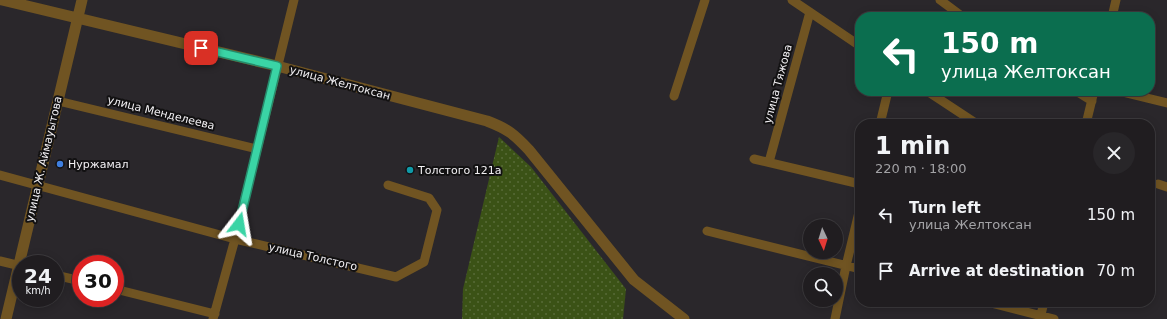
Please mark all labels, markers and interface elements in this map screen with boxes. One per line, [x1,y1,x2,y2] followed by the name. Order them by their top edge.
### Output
[941,27,1038,60] text: 150 m
[875,28,927,80] icon: left
[184,31,218,65] pin
[190,37,212,59] icon: arrive
[761,43,795,125] street label: улица Тяжова
[941,61,1111,82] text: улица Желтоксан
[288,63,392,103] street label: улица Желтоксан
[106,93,216,133] street label: улица Менделеева
[23,95,65,223] street label: улица Ж. Аймауытова
[875,132,950,160] text: 1 min
[1093,132,1135,174] button: close
[68,158,128,171] place label: Нуржамал
[55,159,65,169] marker: Нуржамал
[875,161,966,176] text: 220 m · 18:00
[417,164,501,177] place label: Толстого 121а
[405,165,415,175] marker: Толстого 121а
[909,199,981,217] text: Turn left
[218,203,260,245] position arrow
[875,204,897,226] icon: left
[1087,206,1135,224] text: 150 m
[909,217,1032,232] text: улица Желтоксан
[803,219,843,259] north arrow
[803,219,843,307] map controls
[267,240,359,274] street label: улица Толстого
[72,255,124,307] speed limit sign: 30
[875,260,897,282] icon: arrive
[909,262,1084,280] text: Arrive at destination
[1097,262,1135,280] text: 70 m
[24,264,52,288] text: 24
[803,267,843,307] button: search
[25,285,51,296] text: km/h

